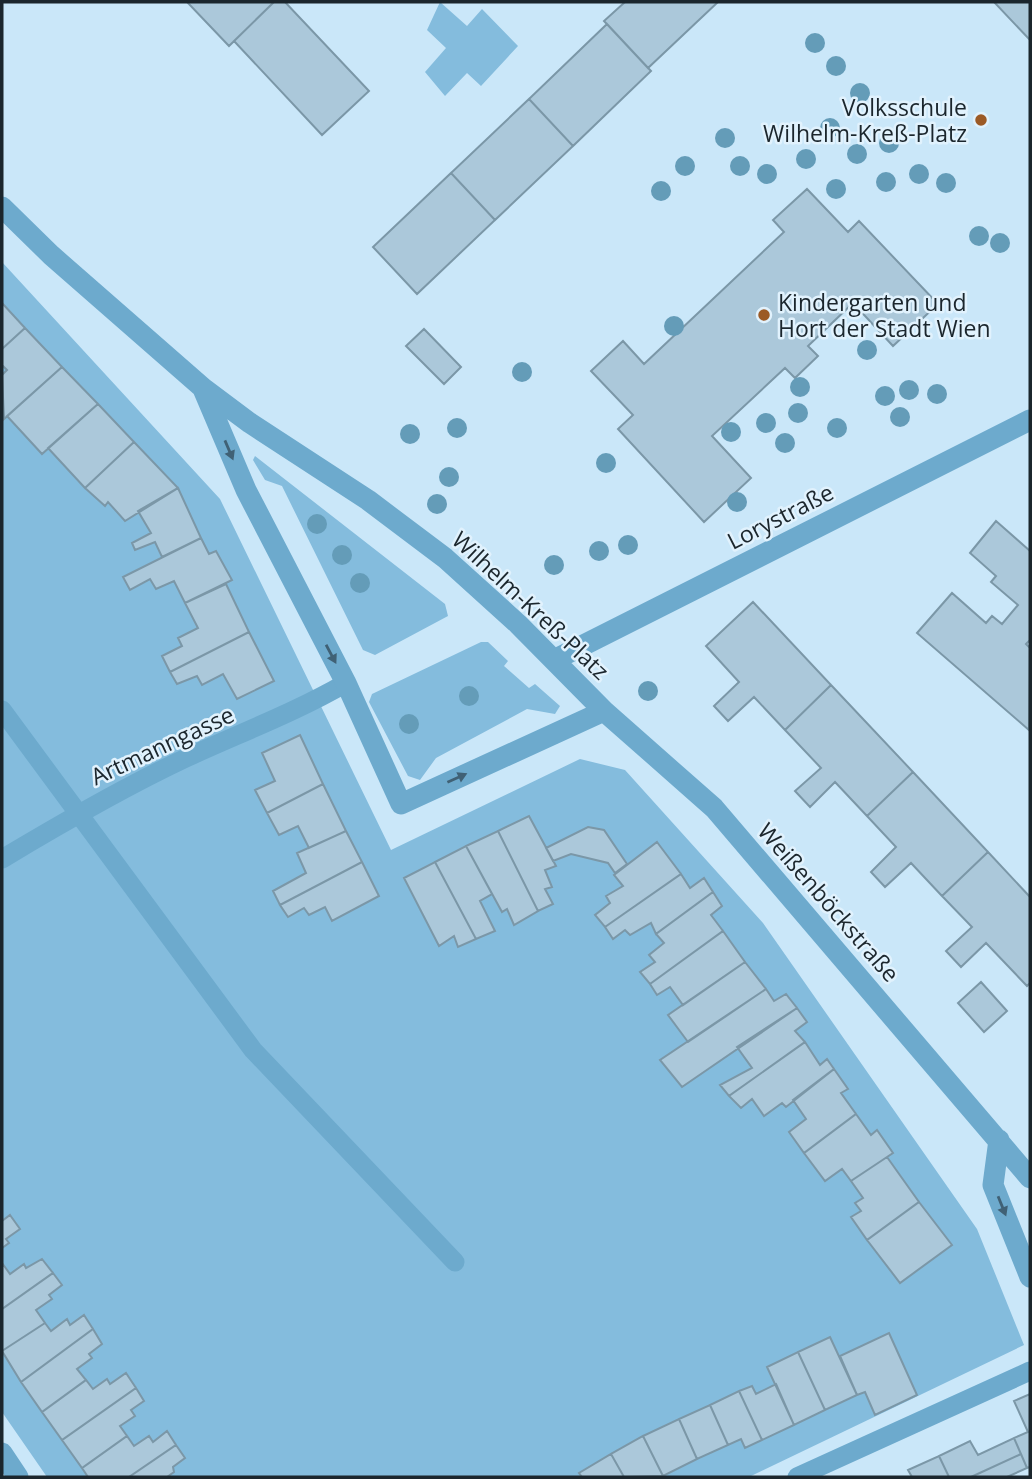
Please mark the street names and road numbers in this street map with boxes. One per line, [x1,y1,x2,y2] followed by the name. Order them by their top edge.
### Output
[721,476,839,556] street label: Lorystraße
[446,524,616,686] street label: Wilhelm-Kreß-Platz
[85,698,239,792] street label: Artmanngasse
[751,816,907,988] street label: Weißenböckstraße

